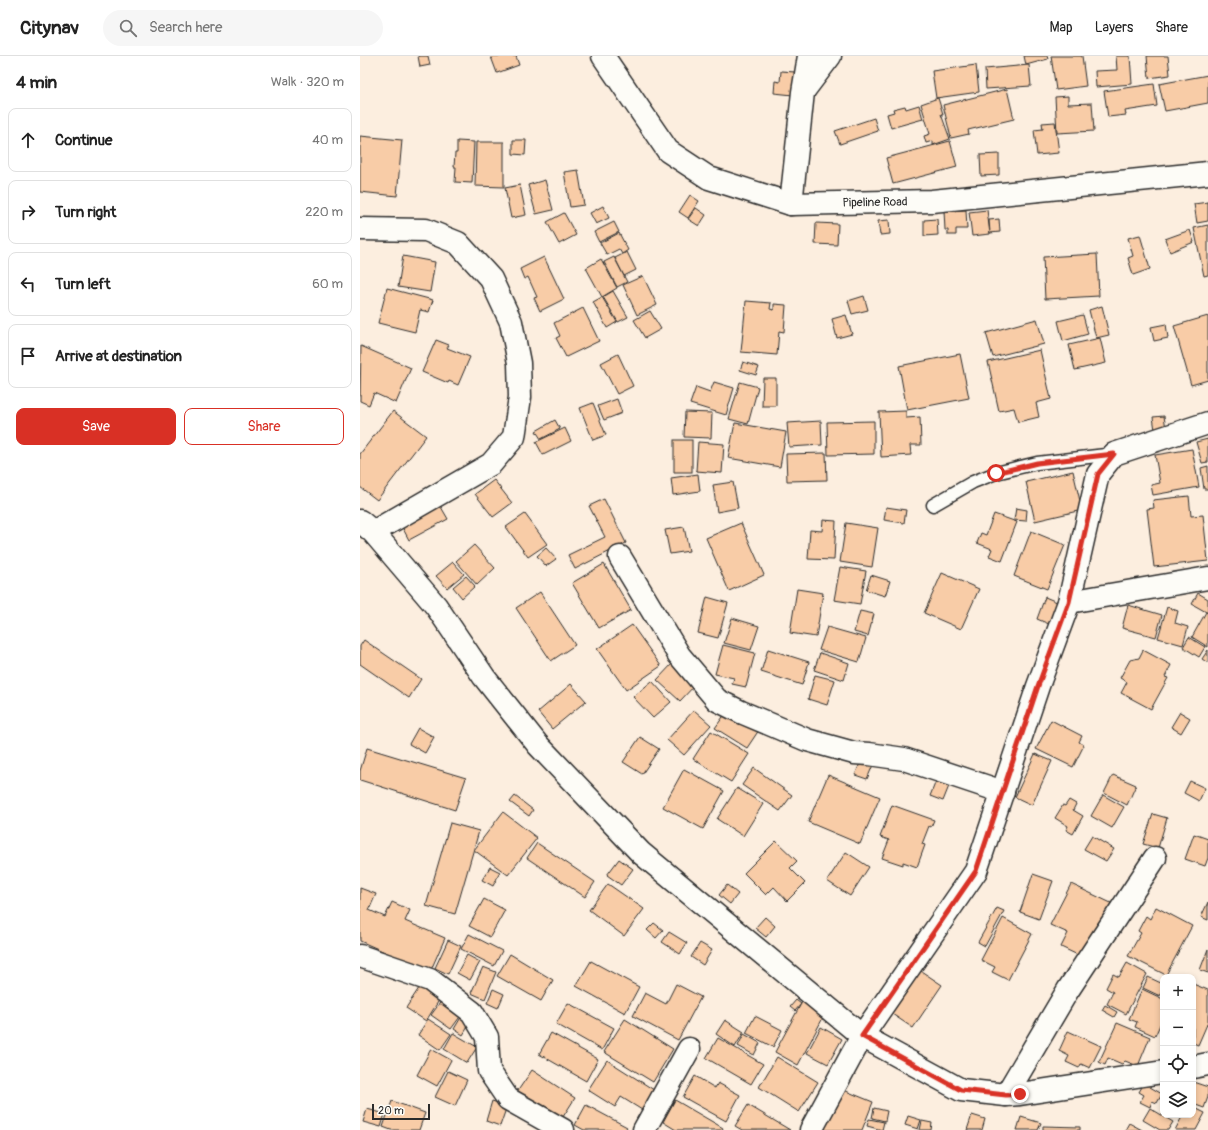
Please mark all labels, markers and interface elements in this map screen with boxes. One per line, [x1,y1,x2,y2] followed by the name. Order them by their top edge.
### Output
[103,10,383,46] search box
[20,16,79,40] text: Citynav
[117,17,139,39] icon: search
[149,18,222,37] text: Search here
[1050,19,1073,36] text: Map
[1095,19,1133,36] text: Layers
[1155,19,1188,36] text: Share
[16,72,57,93] text: 4 min
[271,74,344,90] text: Walk · 320 m
[17,129,39,151] icon: ahead
[55,131,113,150] text: Continue
[312,132,343,148] text: 40 m
[842,194,908,211] street label: Pipeline Road
[17,201,39,223] icon: right
[55,203,116,222] text: Turn right
[305,204,343,220] text: 220 m
[17,273,39,295] icon: left
[55,275,111,294] text: Turn left
[312,276,343,292] text: 60 m
[17,345,39,367] icon: arrive
[55,347,182,366] text: Arrive at destination
[16,408,176,445] button: Save
[184,408,344,445] button: Share
[987,464,1005,482] route start
[1160,974,1196,1118] map controls
[1160,974,1196,1010] button: +
[1160,1010,1196,1046] button: −
[1160,1046,1196,1082] button: locate
[1160,1082,1196,1118] button: layers
[1011,1085,1029,1103] route end
[372,1102,430,1121] scale bar
[378,1104,404,1117] text: 20 m

